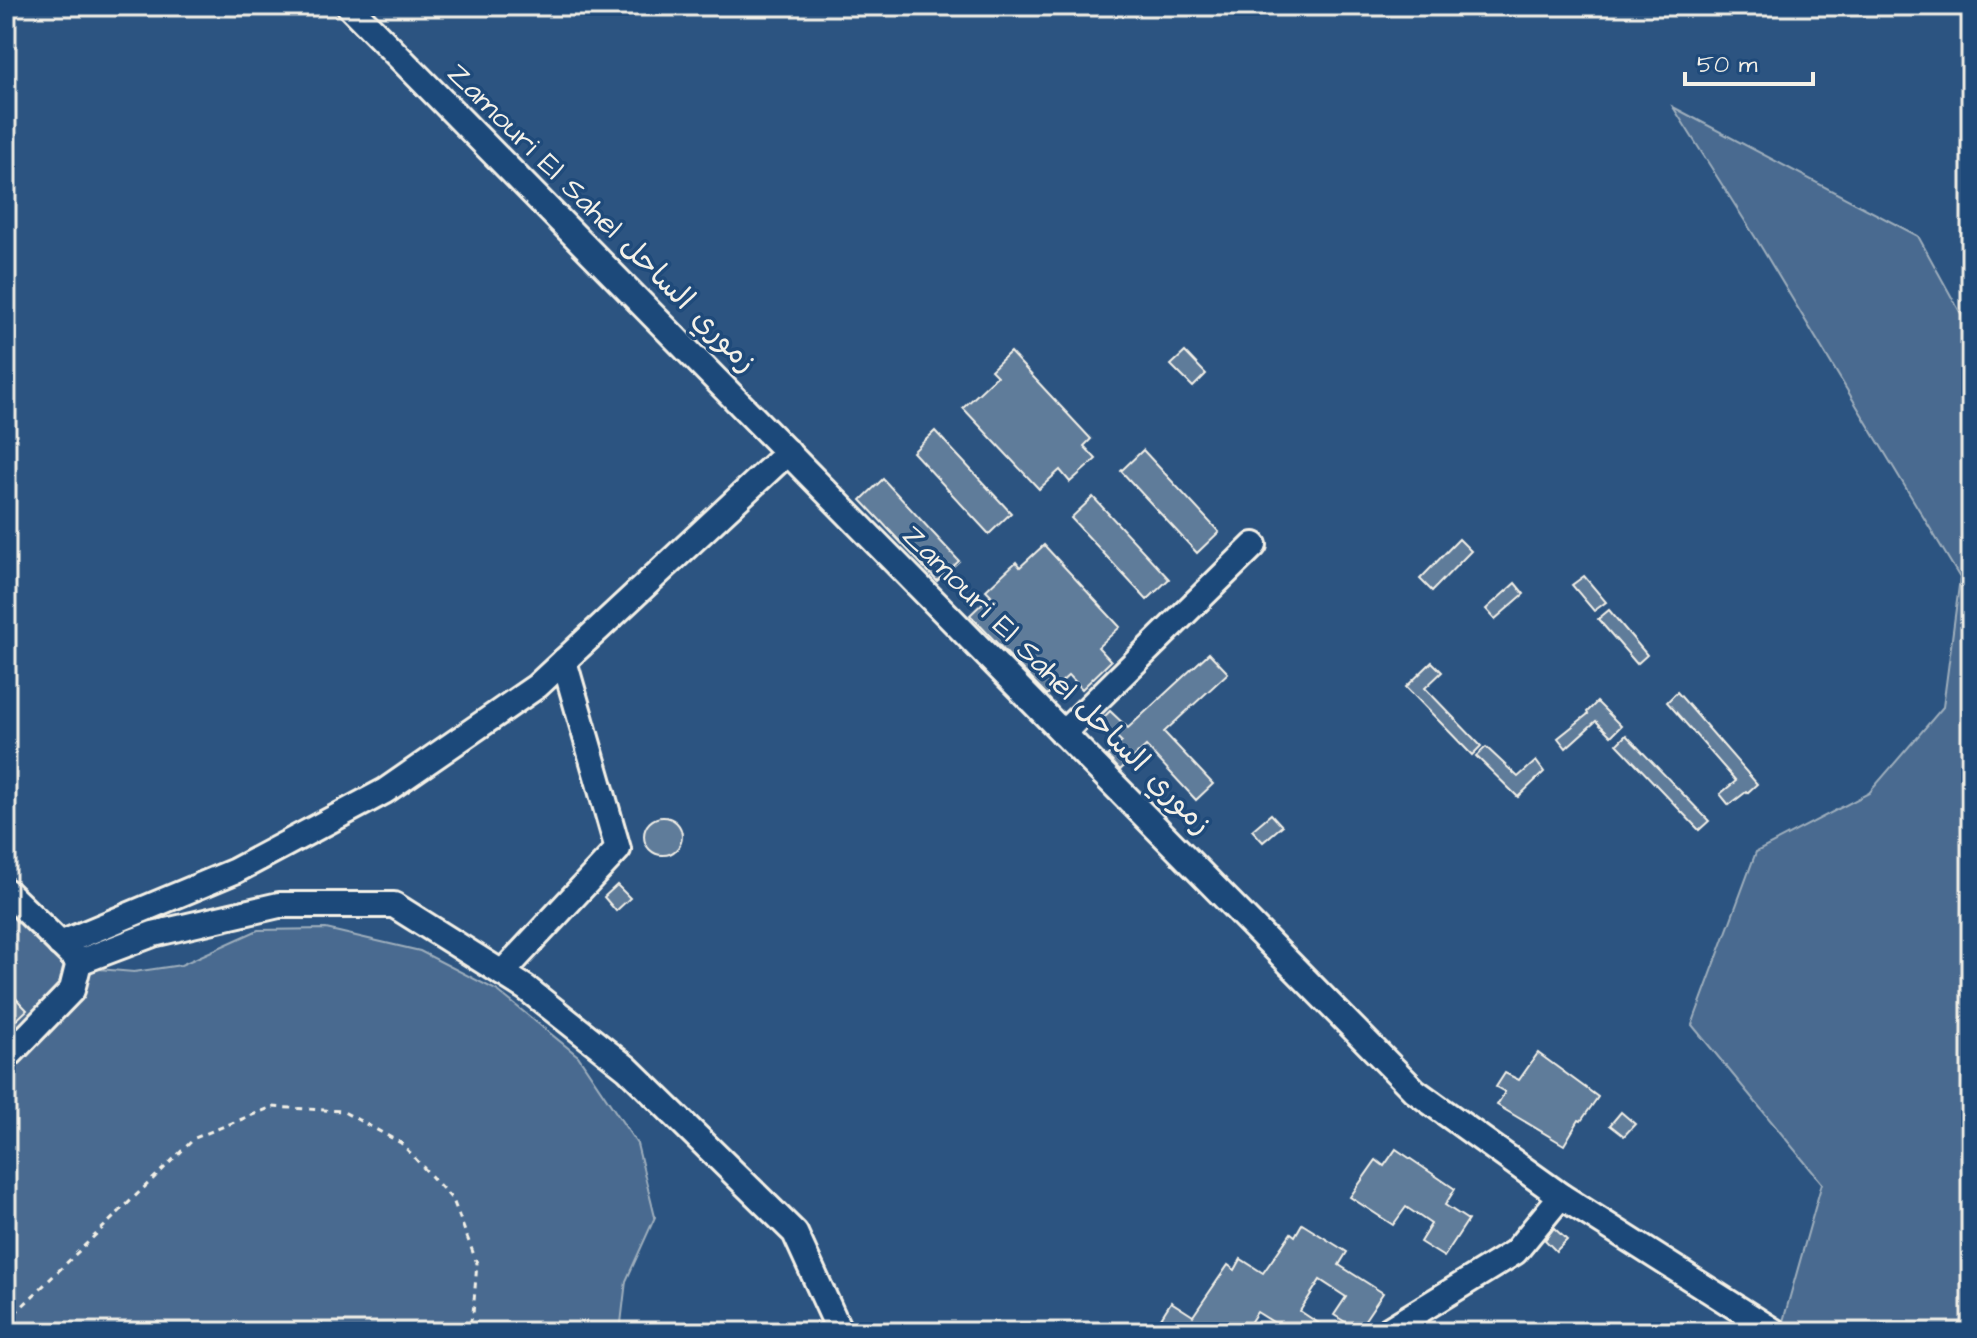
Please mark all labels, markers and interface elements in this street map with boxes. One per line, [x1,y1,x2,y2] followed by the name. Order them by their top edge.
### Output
[1685,36,1813,86] scale bar
[1697,48,1758,82] text: 50 m
[438,54,766,382] street label: Zamouri El Sahel زموري الساحل
[893,516,1221,844] street label: Zamouri El Sahel زموري الساحل

